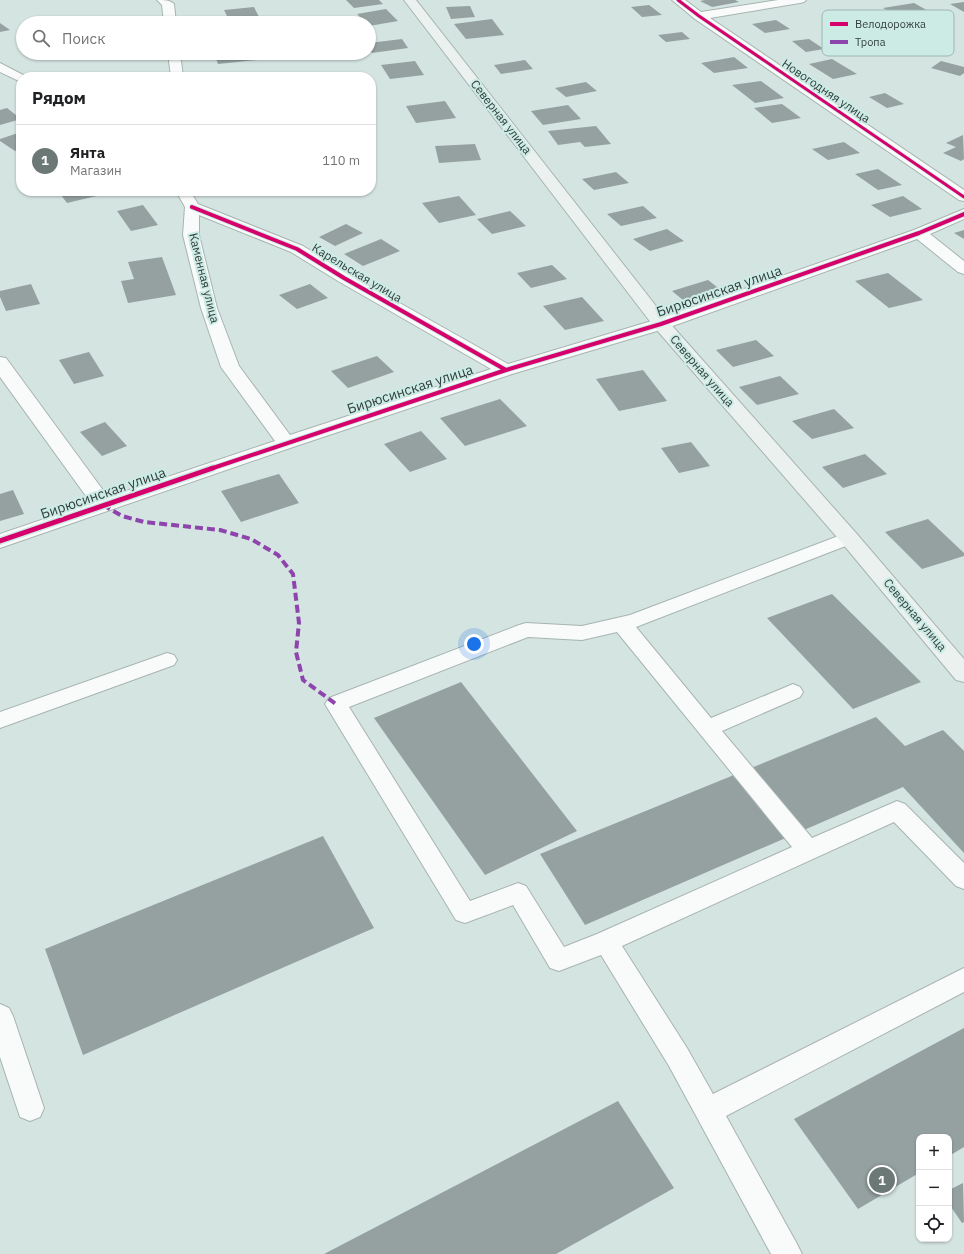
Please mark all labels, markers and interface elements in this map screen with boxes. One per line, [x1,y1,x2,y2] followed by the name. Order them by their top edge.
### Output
[822,10,954,56] legend
[16,16,376,60] search box
[855,17,926,31] text: Велодорожка
[30,27,52,49] icon: search
[62,29,105,48] text: Поиск
[855,35,886,49] text: Тропа
[779,55,874,126] street label: Новогодняя улица
[468,77,535,157] street label: Северная улица
[32,87,86,109] text: Рядом
[70,143,105,162] text: Янта
[41,152,49,169] text: 1
[322,152,360,169] text: 110 m
[70,162,122,179] text: Магазин
[186,231,223,325] street label: Каменная улица
[310,240,405,306] street label: Карельская улица
[654,261,785,321] street label: Бирюсинская улица
[667,332,738,410] street label: Северная улица
[345,360,476,418] street label: Бирюсинская улица
[38,463,169,523] street label: Бирюсинская улица
[881,575,951,655] street label: Северная улица
[464,634,484,654] your location
[916,1134,952,1242] map controls
[916,1134,952,1170] button: +
[869,1165,895,1195] pin: 1
[916,1170,952,1206] button: −
[916,1206,952,1242] button: locate

